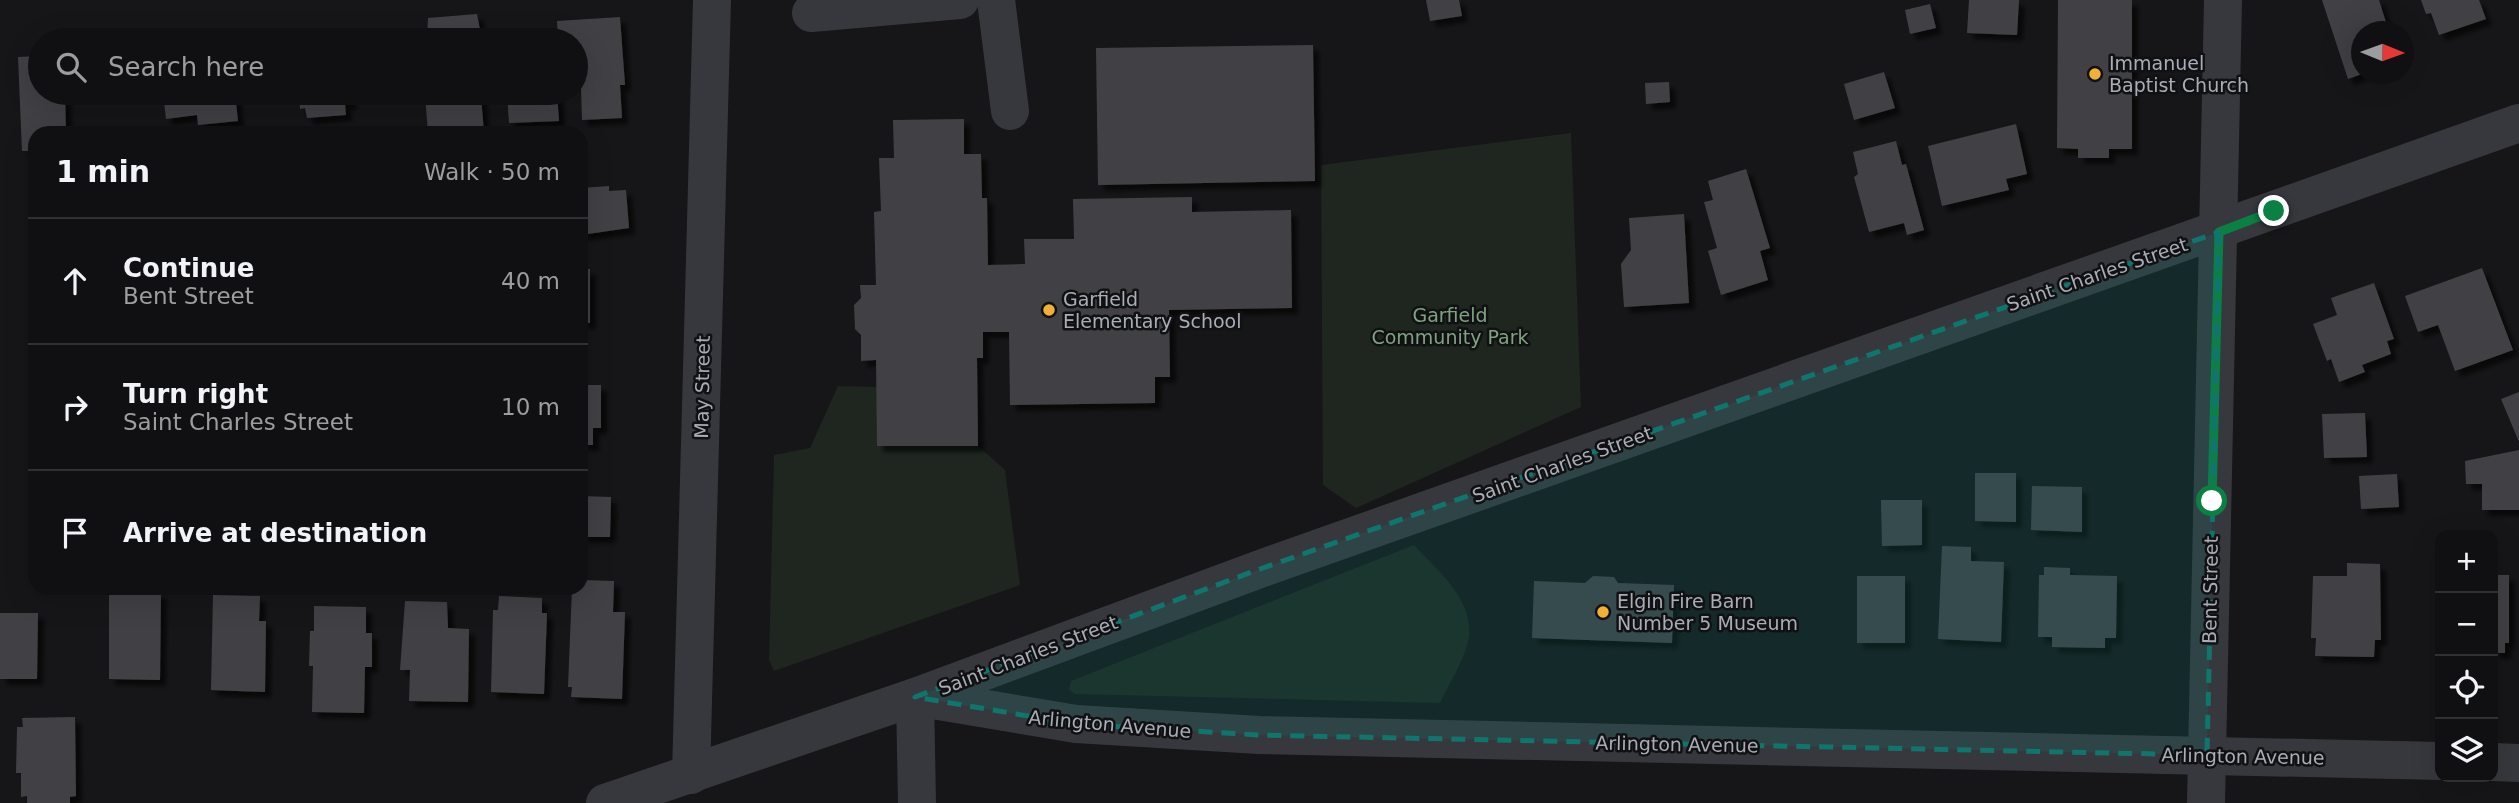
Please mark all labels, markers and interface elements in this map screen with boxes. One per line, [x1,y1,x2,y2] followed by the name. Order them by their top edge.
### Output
[2351,21,2414,84] north arrow
[28,28,588,105] search box
[52,48,90,86] icon: search
[108,52,264,82] text: Search here
[2109,52,2249,96] place label: Immanuel Baptist Church
[2087,66,2103,82] marker: Immanuel Baptist Church
[56,154,150,189] text: 1 min
[424,159,560,185] text: Walk · 50 m
[2258,195,2289,226] route end
[2004,233,2190,315] street label: Saint Charles Street
[123,253,254,283] text: Continue
[56,262,94,300] icon: ahead
[501,268,560,294] text: 40 m
[123,283,254,309] text: Bent Street
[1063,288,1241,332] place label: Garfield Elementary School
[1041,302,1057,318] marker: Garfield Elementary School
[1371,304,1529,348] park label: Garfield Community Park
[690,335,714,439] street label: May Street
[123,379,268,409] text: Turn right
[56,388,94,426] icon: right
[501,394,560,420] text: 10 m
[123,409,353,435] text: Saint Charles Street
[1469,421,1655,507] street label: Saint Charles Street
[2196,485,2227,516] route start
[56,514,94,552] icon: arrive
[123,518,427,548] text: Arrive at destination
[2435,530,2498,782] map controls
[2435,530,2498,593] button: +
[2198,536,2222,644] street label: Bent Street
[1617,590,1798,634] place label: Elgin Fire Barn Number 5 Museum
[2435,593,2498,656] button: −
[1595,604,1611,620] marker: Elgin Fire Barn Number 5 Museum
[935,611,1121,699] street label: Saint Charles Street
[2435,656,2498,719] button: locate
[1028,706,1192,742] street label: Arlington Avenue
[2435,719,2498,782] button: layers
[1595,732,1759,756] street label: Arlington Avenue
[2161,744,2325,768] street label: Arlington Avenue

